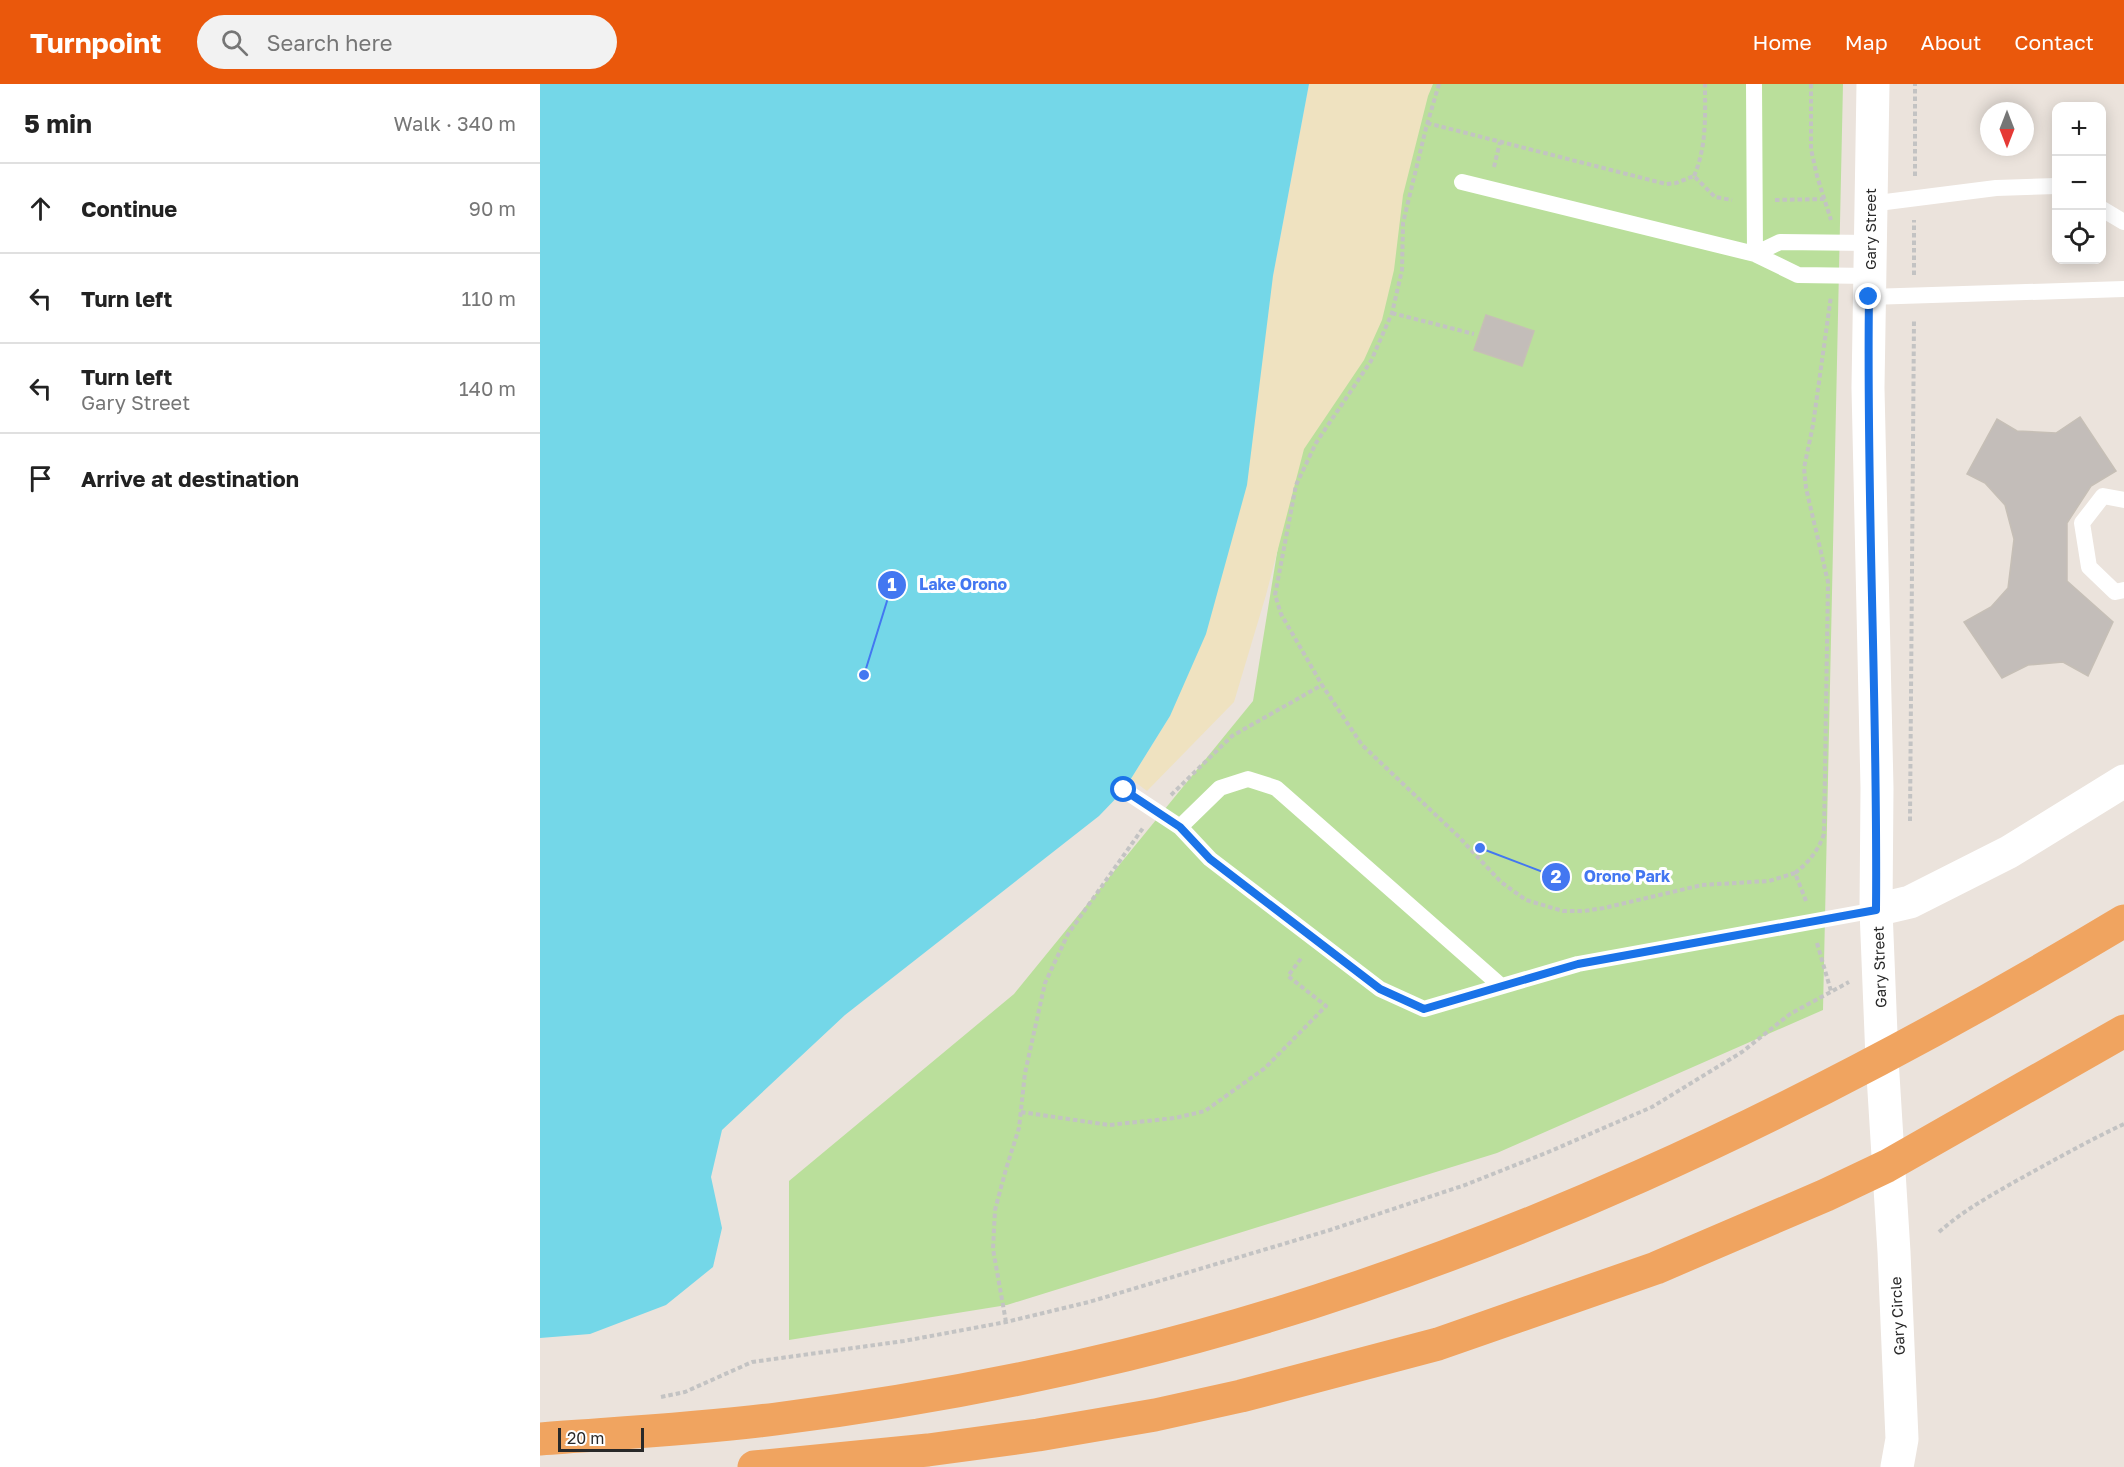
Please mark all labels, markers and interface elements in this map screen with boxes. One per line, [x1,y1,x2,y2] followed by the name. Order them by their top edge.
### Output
[197,15,617,69] search box
[30,26,161,59] text: Turnpoint
[218,26,251,59] icon: search
[266,29,393,56] text: Search here
[1752,29,1812,55] text: Home
[1845,29,1888,55] text: Map
[1921,29,1981,55] text: About
[2014,29,2094,55] text: Contact
[1980,102,2034,156] north arrow
[2052,102,2106,264] map controls
[2052,102,2106,156] button: +
[24,108,92,139] text: 5 min
[394,111,516,135] text: Walk · 340 m
[2052,156,2106,210] button: −
[1861,188,1879,270] street label: Gary Street
[24,192,57,225] icon: ahead
[81,195,177,222] text: Continue
[469,196,516,220] text: 90 m
[2052,210,2106,264] button: locate
[24,282,57,315] icon: left
[1855,283,1881,309] route end
[81,285,172,312] text: Turn left
[462,286,516,310] text: 110 m
[81,363,172,390] text: Turn left
[24,372,57,405] icon: left
[459,376,516,400] text: 140 m
[81,390,190,414] text: Gary Street
[24,462,57,495] icon: arrive
[81,465,299,492] text: Arrive at destination
[877,568,1020,602] callout: Lake Orono
[887,573,897,595] text: 1
[919,574,1007,594] text: Lake Orono
[1110,776,1136,802] route start
[1541,860,1682,894] callout: Orono Park
[1551,865,1562,887] text: 2
[1584,866,1671,886] text: Orono Park
[1869,926,1889,1008] street label: Gary Street
[1886,1276,1908,1356] street label: Gary Circle
[558,1425,644,1452] scale bar
[567,1428,604,1448] text: 20 m

